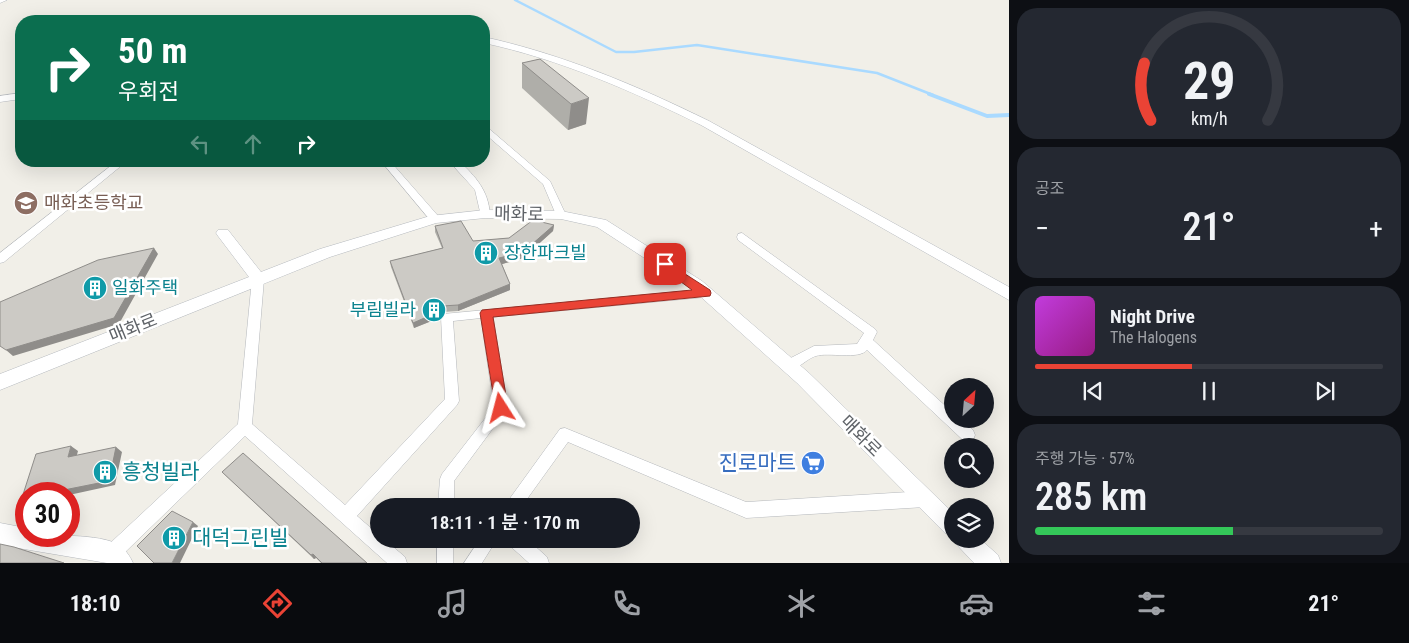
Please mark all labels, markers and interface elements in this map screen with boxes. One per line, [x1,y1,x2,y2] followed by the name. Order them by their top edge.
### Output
[118,31,187,72] text: 50 m
[35,35,100,100] icon: right
[1183,51,1235,112] text: 29
[118,79,179,104] text: 우회전
[1191,108,1227,129] text: km/h
[186,130,214,158] icon: left
[239,130,267,158] icon: ahead
[292,130,320,158] icon: right
[1035,179,1064,198] text: 공조
[13,190,39,216] school or university icon: 매화초등학교
[44,192,143,213] place label: 매화초등학교
[494,203,544,224] street label: 매화로
[1183,205,1235,249] text: 21°
[1035,212,1049,245] text: −
[1369,212,1383,245] text: +
[473,240,499,266] building icon: 장한파크빌
[504,242,587,263] place label: 장한파크빌
[644,243,686,285] pin
[651,250,679,278] icon: arrive
[82,275,108,301] building icon: 일화주택
[112,277,178,298] place label: 일화주택
[421,297,447,323] building icon: 부림빌라
[350,299,416,320] place label: 부림빌라
[1110,305,1195,328] text: Night Drive
[106,308,160,347] street label: 매화로
[1110,328,1197,347] text: The Halogens
[1079,377,1107,405] icon: previous
[1195,377,1223,405] icon: pause
[1311,377,1339,405] icon: next
[944,378,994,428] north arrow
[944,378,994,548] map controls
[474,381,526,433] position arrow
[836,411,886,461] street label: 매화로
[944,438,994,488] button: search
[1035,449,1135,468] text: 주행 가능 · 57%
[800,450,826,476] supermarket icon: 진로마트
[719,451,796,475] place label: 진로마트
[92,459,118,485] building icon: 흥청빌라
[122,460,199,484] place label: 흥청빌라
[1035,475,1147,519] text: 285 km
[15,482,80,547] speed limit sign: 30
[944,498,994,548] button: layers
[430,511,580,534] text: 18:11 · 1 분 · 170 m
[161,525,187,551] building icon: 대덕그린빌
[192,526,289,550] place label: 대덕그린빌
[260,586,295,621] icon: directions
[435,586,470,621] icon: music
[609,586,644,621] icon: phone
[784,586,819,621] icon: climate
[959,586,994,621] icon: car
[1134,586,1169,621] icon: filters
[70,591,120,616] text: 18:10
[1308,591,1339,616] text: 21°

